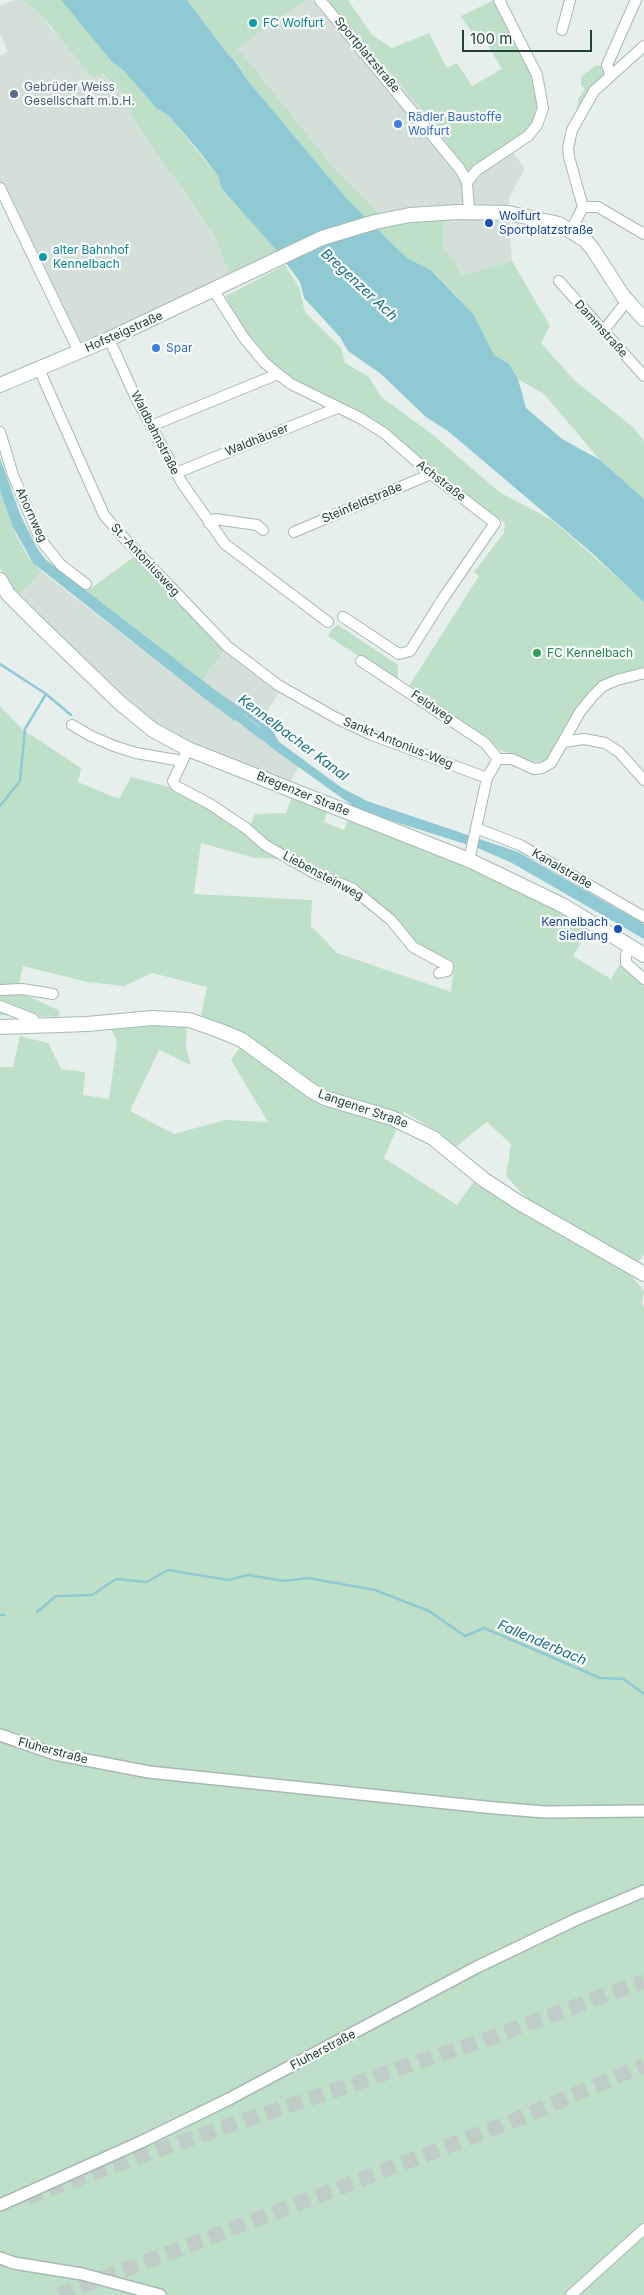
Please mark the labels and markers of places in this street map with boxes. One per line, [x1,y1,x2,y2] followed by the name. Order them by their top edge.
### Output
[263,16,324,30] place label: FC Wolfurt
[247,17,259,29] marker: FC Wolfurt
[24,80,135,108] place label: Gebrüder Weiss Gesellschaft m.b.H.
[8,88,20,100] marker: Gebrüder Weiss Gesellschaft m.b.H.
[408,110,502,138] place label: Rädler Baustoffe Wolfurt
[392,118,404,130] marker: Rädler Baustoffe Wolfurt
[499,209,593,237] place label: Wolfurt Sportplatzstraße
[483,217,495,229] marker: Wolfurt Sportplatzstraße
[53,243,129,271] place label: alter Bahnhof Kennelbach
[37,251,49,263] marker: alter Bahnhof Kennelbach
[166,341,192,355] place label: Spar
[150,342,162,354] marker: Spar
[547,646,633,660] place label: FC Kennelbach
[531,647,543,659] marker: FC Kennelbach
[541,915,608,943] place label: Kennelbach Siedlung
[612,923,624,935] marker: Kennelbach Siedlung

